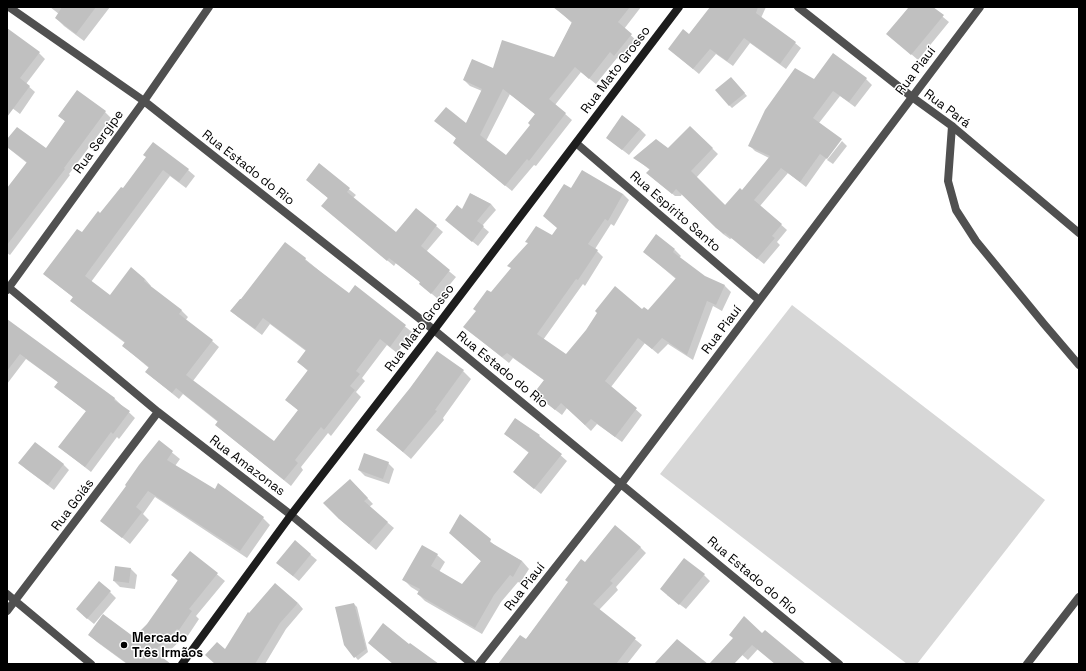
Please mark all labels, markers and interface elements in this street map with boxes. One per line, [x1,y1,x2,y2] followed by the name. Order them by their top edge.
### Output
[578,23,654,117] street label: Rua Mato Grosso
[893,44,939,98] street label: Rua Piauí
[921,86,973,132] street label: Rua Pará
[71,107,127,177] street label: Rua Sergipe
[199,127,297,209] street label: Rua Estado do Rio
[627,168,723,256] street label: Rua Espírito Santo
[382,281,458,375] street label: Rua Mato Grosso
[699,303,745,357] street label: Rua Piauí
[453,328,551,412] street label: Rua Estado do Rio
[206,433,288,499] street label: Rua Amazonas
[48,476,98,534] street label: Rua Goiás
[704,534,800,618] street label: Rua Estado do Rio
[501,560,549,614] street label: Rua Piauí
[132,630,203,661] place label: Mercado Três Irmãos
[119,640,129,650] marker: Mercado Três Irmãos

